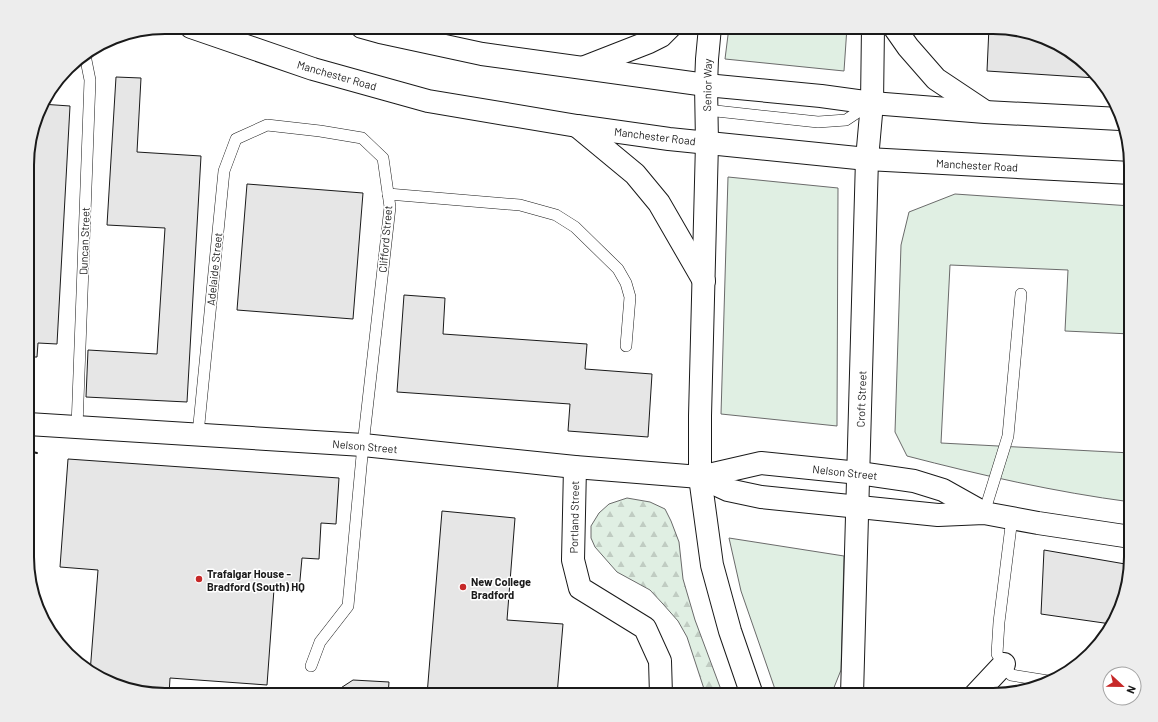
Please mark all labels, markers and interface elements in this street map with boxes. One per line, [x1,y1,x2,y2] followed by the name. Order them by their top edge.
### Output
[296,57,378,93] street label: Manchester Road
[700,58,714,112] street label: Senior Way
[613,125,697,147] street label: Manchester Road
[936,156,1018,174] street label: Manchester Road
[376,205,394,273] street label: Clifford Street
[76,207,92,275] street label: Duncan Street
[204,232,224,306] street label: Adelaide Street
[854,370,868,428] street label: Croft Street
[332,437,398,455] street label: Nelson Street
[812,462,878,482] street label: Nelson Street
[567,481,581,553] street label: Portland Street
[207,567,305,593] place label: Trafalgar House - Bradford (South) HQ
[194,574,204,584] marker: Trafalgar House - Bradford (South) HQ
[471,575,531,601] place label: New College Bradford
[458,582,468,592] marker: New College Bradford
[1102,666,1142,706] north arrow
[1124,684,1139,696] text: N

